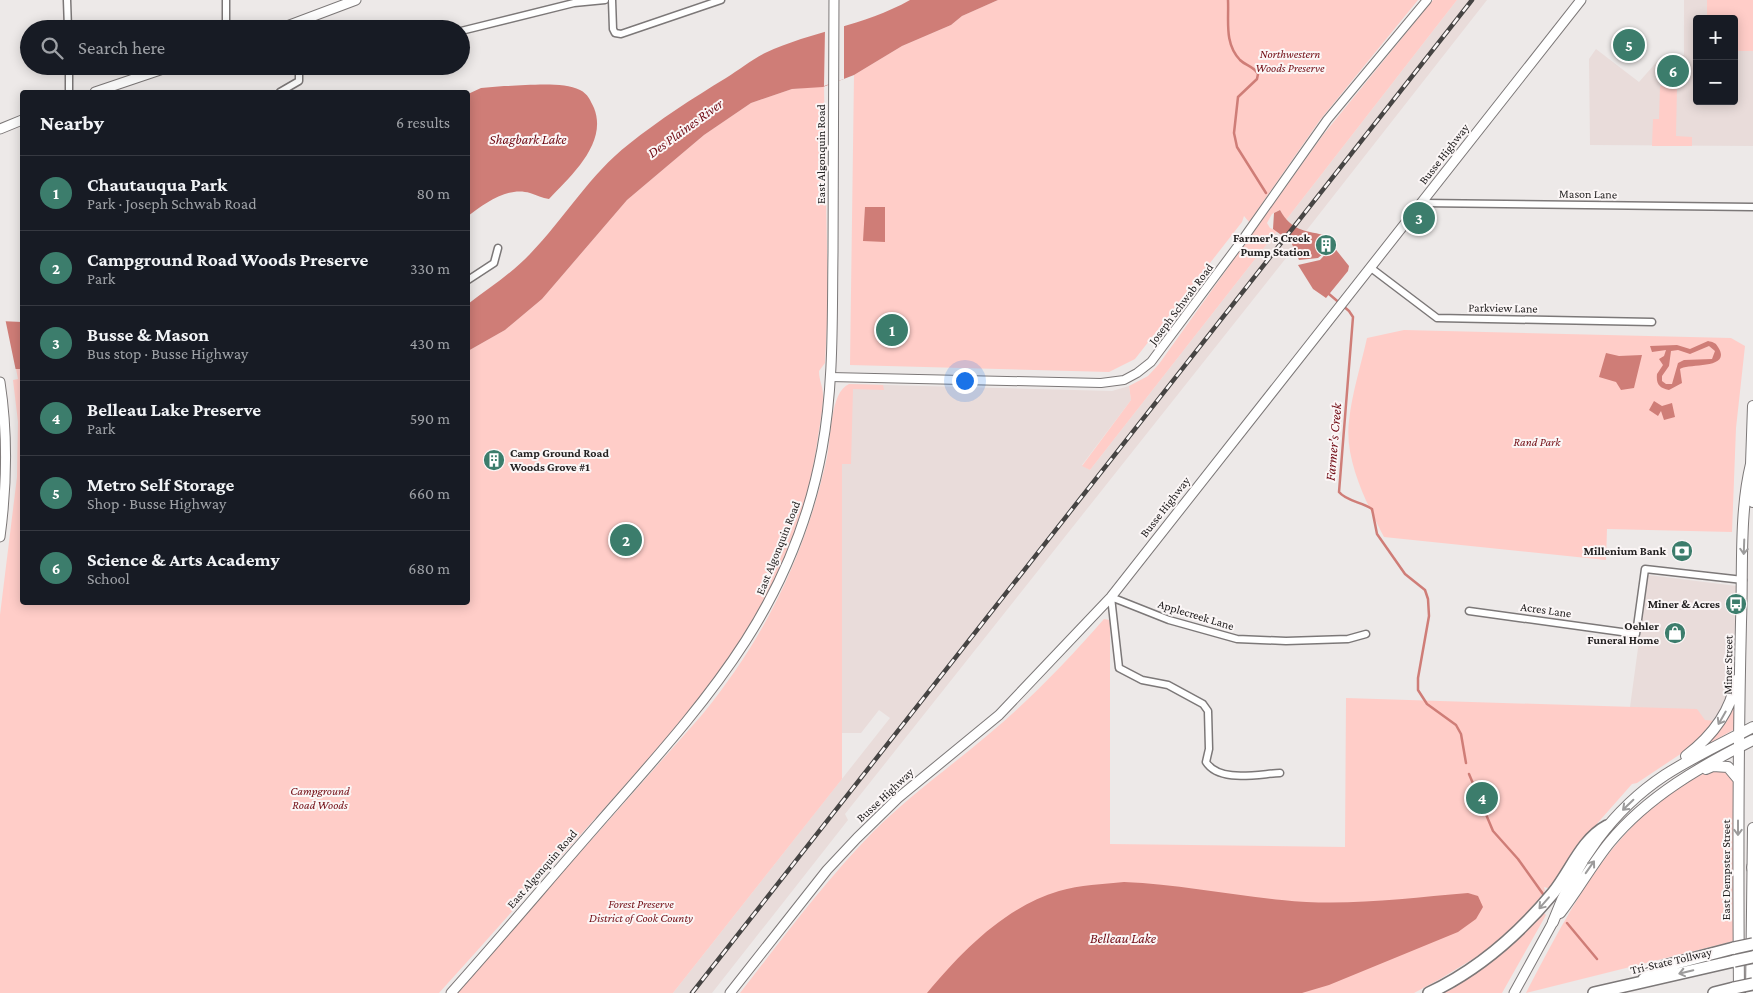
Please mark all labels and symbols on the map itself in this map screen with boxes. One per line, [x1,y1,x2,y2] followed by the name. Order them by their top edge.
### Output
[1613,26,1645,64] pin: 5
[1255,47,1325,75] park label: Northwestern Woods Preserve
[1657,52,1689,90] pin: 6
[644,95,727,161] water label: Des Plaines River
[814,103,828,204] street label: East Algonquin Road
[1416,121,1472,187] street label: Busse Highway
[489,131,567,147] water label: Shagbark Lake
[1559,186,1617,202] street label: Mason Lane
[1403,199,1435,237] pin: 3
[1233,231,1310,259] place label: Farmer's Creek Pump Station
[1314,233,1338,257] building icon: Farmer's Creek Pump Station
[1145,260,1217,348] street label: Joseph Schwab Road
[1468,300,1538,316] street label: Parkview Lane
[876,311,908,349] pin: 1
[952,368,978,394] your location
[1322,401,1344,482] water label: Farmer's Creek
[1514,435,1561,449] park label: Rand Park
[509,446,609,474] place label: Camp Ground Road Woods Grove #1
[482,448,506,472] building icon: Camp Ground Road Woods Grove #1
[1137,474,1193,540] street label: Busse Highway
[753,498,803,597] street label: East Algonquin Road
[610,521,642,559] pin: 2
[1670,539,1694,563] bank icon: Millenium Bank
[1739,539,1748,555] one-way arrow
[1584,544,1666,558] place label: Millenium Bank
[1724,592,1748,616] bus stop icon: Miner & Acres
[1156,597,1236,633] street label: Applecreek Lane
[1648,597,1720,611] place label: Miner & Acres
[1520,599,1572,621] street label: Acres Lane
[1587,619,1659,647] place label: Oehler Funeral Home
[1663,621,1687,645] shop icon: Oehler Funeral Home
[1720,634,1736,695] street label: Miner Street
[1717,710,1727,725] one-way arrow
[854,765,917,825] street label: Busse Highway
[1466,779,1498,817] pin: 4
[290,784,350,812] park label: Campground Road Woods
[1622,799,1634,811] one-way arrow
[1719,819,1733,920] street label: East Dempster Street
[1734,820,1743,836] one-way arrow
[504,826,580,911] street label: East Algonquin Road
[1585,861,1595,875] one-way arrow
[589,897,693,925] park label: Forest Preserve District of Cook County
[1538,897,1550,910] one-way arrow
[1090,930,1157,946] water label: Belleau Lake
[1629,945,1713,977] street label: Tri-State Tollway
[1679,968,1695,977] one-way arrow

